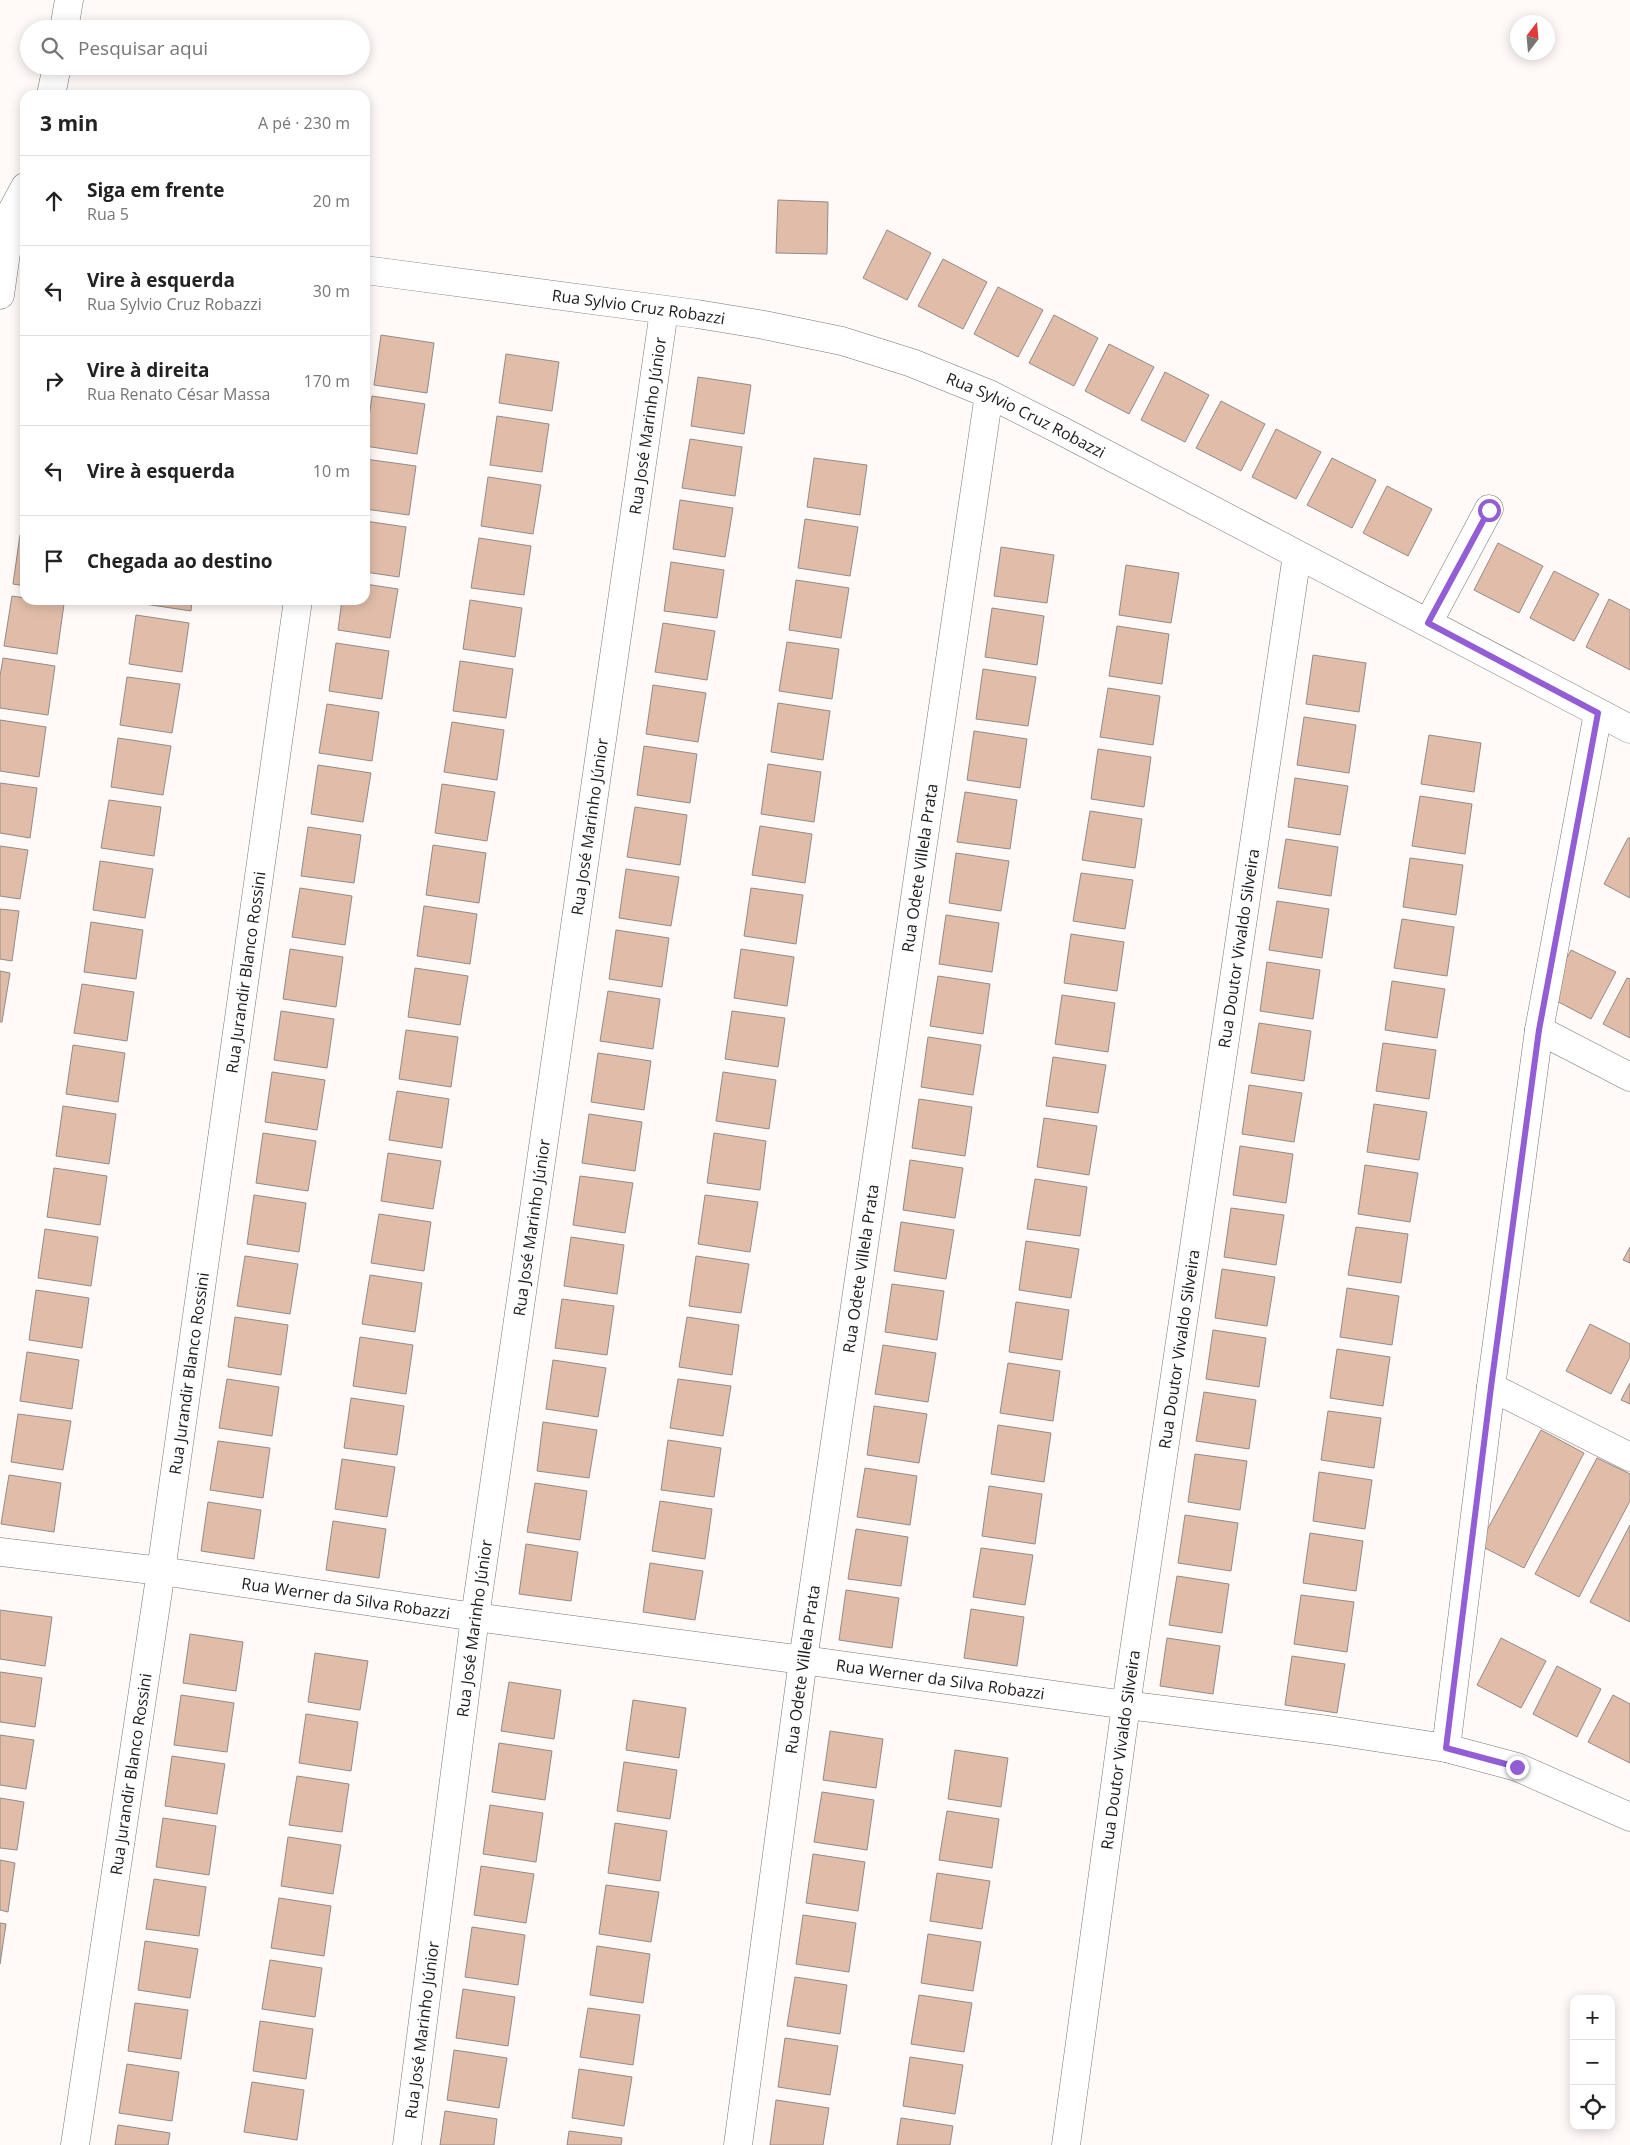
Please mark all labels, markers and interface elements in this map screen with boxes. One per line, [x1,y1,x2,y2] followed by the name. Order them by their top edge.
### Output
[1510,15,1555,60] north arrow
[20,20,370,75] search box
[38,34,66,62] icon: search
[78,35,208,61] text: Pesquisar aqui
[40,109,98,137] text: 3 min
[258,112,350,134] text: A pé · 230 m
[87,177,224,203] text: Siga em frente
[40,187,68,215] icon: ahead
[313,190,350,212] text: 20 m
[87,203,129,225] text: Rua 5
[87,267,235,293] text: Vire à esquerda
[40,277,68,305] icon: left
[313,280,350,302] text: 30 m
[551,284,727,329] street label: Rua Sylvio Cruz Robazzi
[87,293,262,315] text: Rua Sylvio Cruz Robazzi
[624,335,671,516] street label: Rua José Marinho Júnior
[87,357,210,383] text: Vire à direita
[40,367,68,395] icon: right
[943,367,1109,463] street label: Rua Sylvio Cruz Robazzi
[304,370,350,392] text: 170 m
[87,383,270,405] text: Rua Renato César Massa
[40,457,68,485] icon: left
[87,458,235,484] text: Vire à esquerda
[313,460,350,482] text: 10 m
[1478,499,1501,522] route start
[40,547,68,575] icon: arrive
[87,548,273,574] text: Chegada ao destino
[566,736,613,917] street label: Rua José Marinho Júnior
[896,782,943,954] street label: Rua Odete Villela Prata
[1213,847,1264,1050] street label: Rua Doutor Vivaldo Silveira
[220,870,271,1075] street label: Rua Jurandir Blanco Rossini
[508,1137,555,1317] street label: Rua José Marinho Júnior
[837,1183,884,1354] street label: Rua Odete Villela Prata
[1153,1248,1205,1450] street label: Rua Doutor Vivaldo Silveira
[164,1271,214,1476] street label: Rua Jurandir Blanco Rossini
[451,1538,497,1718] street label: Rua José Marinho Júnior
[240,1572,452,1624] street label: Rua Werner da Silva Robazzi
[780,1583,825,1755] street label: Rua Odete Villela Prata
[1095,1648,1145,1851] street label: Rua Doutor Vivaldo Silveira
[835,1654,1046,1705] street label: Rua Werner da Silva Robazzi
[105,1672,157,1877] street label: Rua Jurandir Blanco Rossini
[1506,1756,1529,1779] route end
[399,1939,444,2120] street label: Rua José Marinho Júnior
[1570,1995,1615,2130] map controls
[1570,1995,1615,2040] button: +
[1570,2040,1615,2085] button: −
[1570,2085,1615,2130] button: locate

